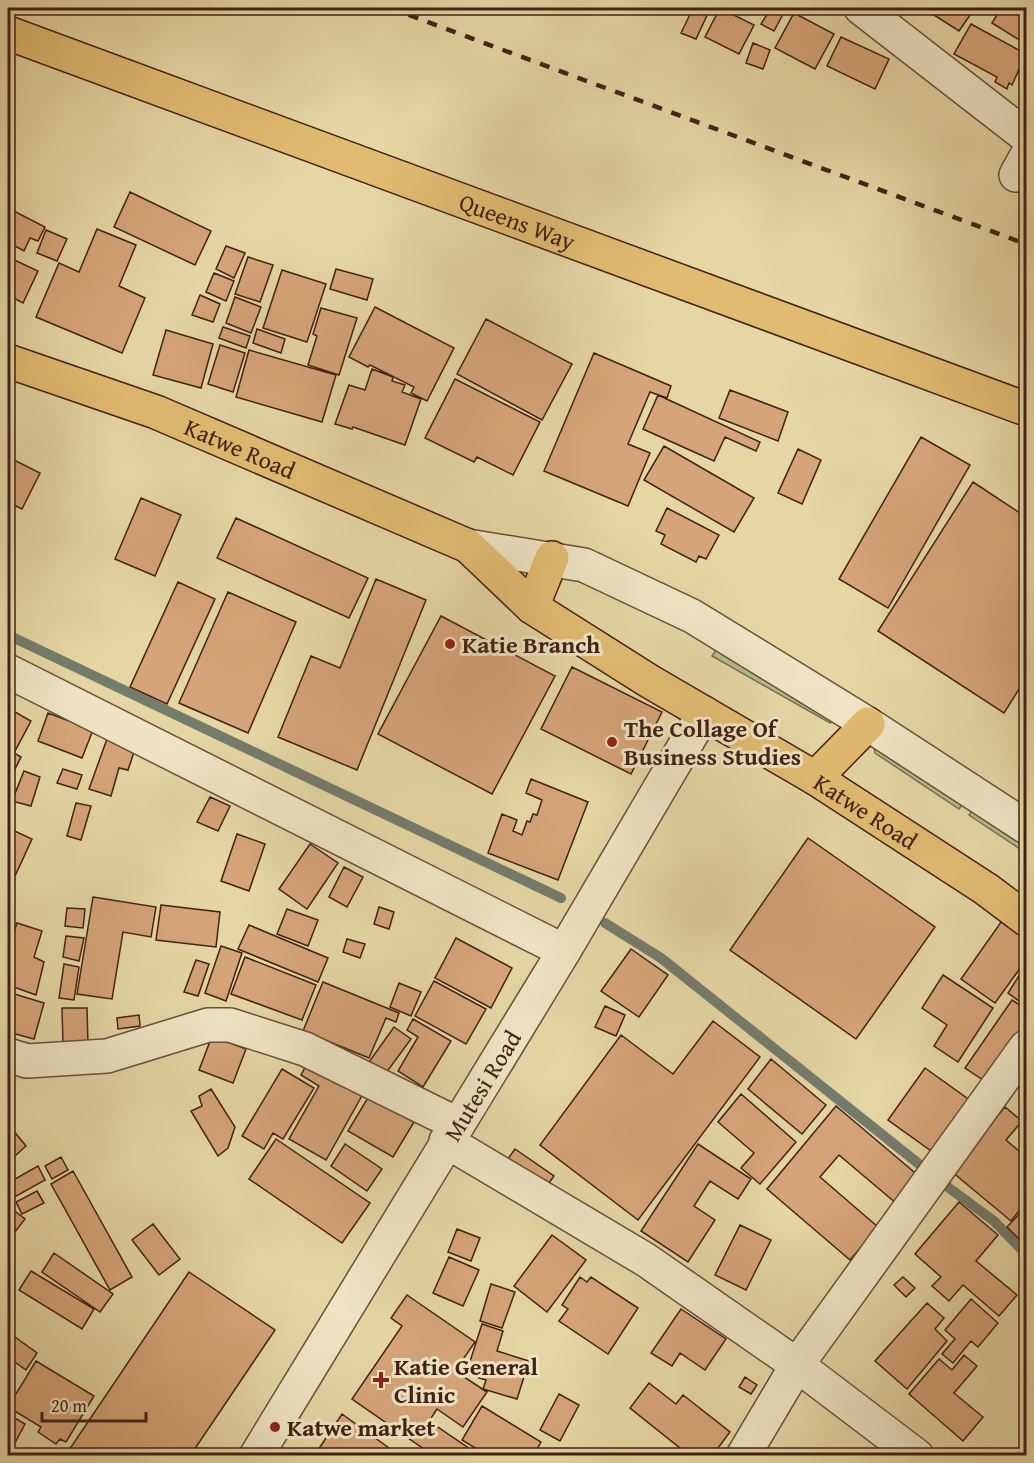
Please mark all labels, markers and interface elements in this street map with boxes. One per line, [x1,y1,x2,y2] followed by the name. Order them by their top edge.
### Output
[454,184,580,259] street label: Queens Way
[179,409,301,487] street label: Katwe Road
[462,627,600,662] place label: Katie Branch
[443,637,457,651] marker: Katie Branch
[624,711,801,774] place label: The Collage Of Business Studies
[605,735,619,749] marker: The Collage Of Business Studies
[807,764,925,858] street label: Katwe Road
[435,1023,529,1148] street label: Mutesi Road
[394,1349,539,1412] place label: Katie General Clinic
[372,1371,390,1389] marker: Katie General Clinic
[42,1385,146,1423] scale bar
[51,1392,87,1419] text: 20 m
[287,1410,435,1445] place label: Katwe market
[268,1420,282,1434] marker: Katwe market

